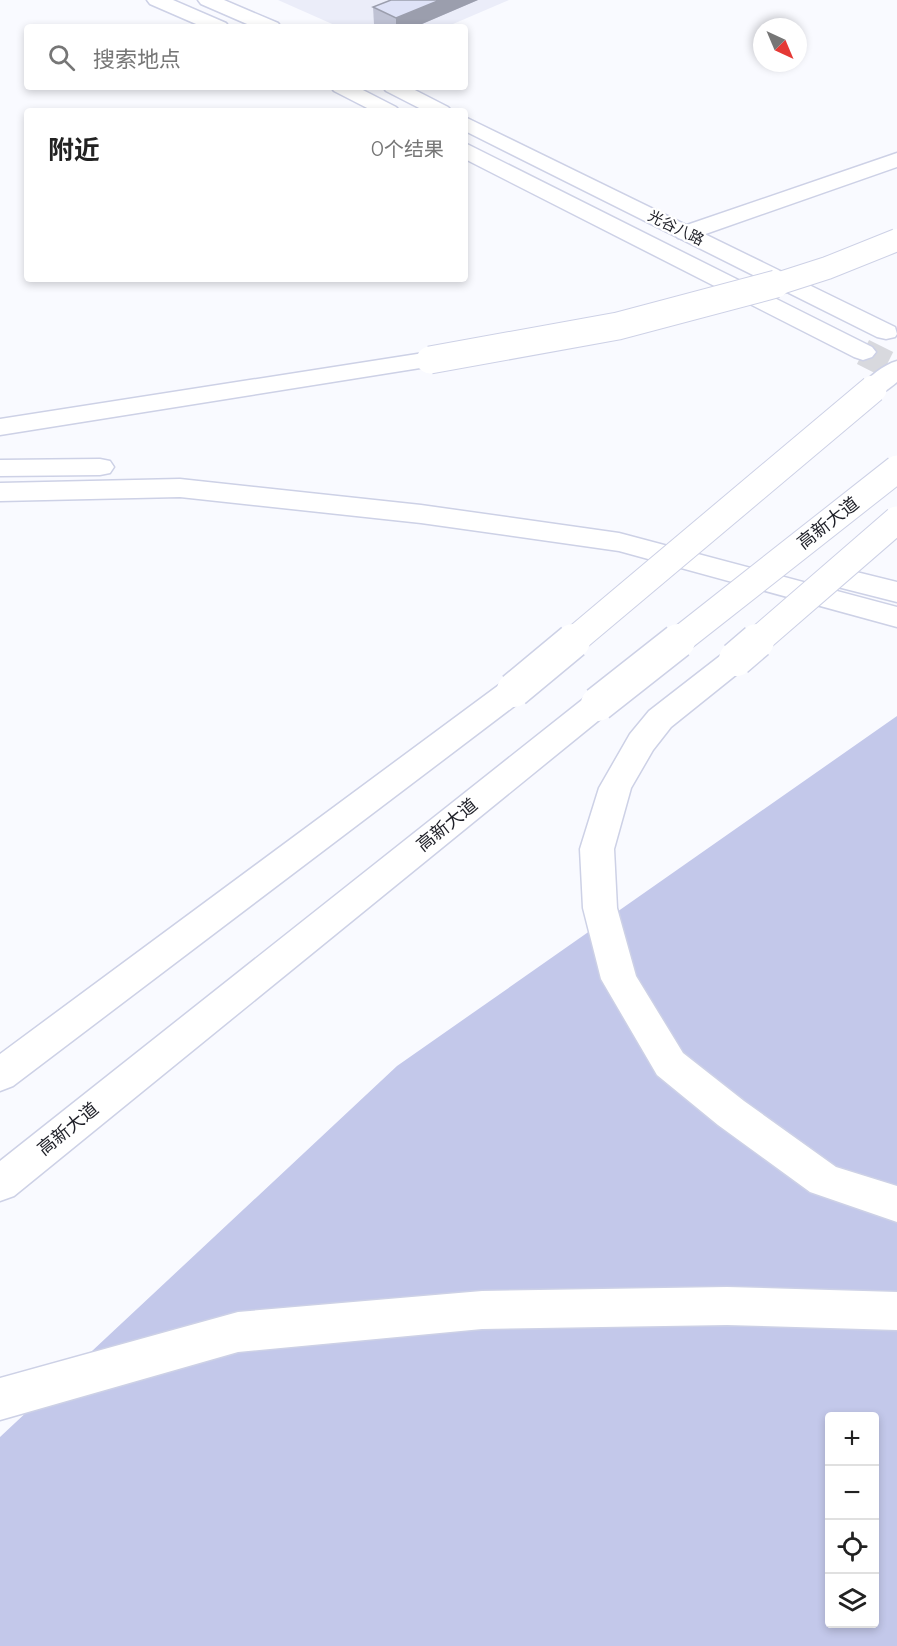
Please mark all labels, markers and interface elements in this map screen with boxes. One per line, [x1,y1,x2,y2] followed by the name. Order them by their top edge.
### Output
[753,18,807,72] north arrow
[24,24,468,90] search box
[45,41,78,74] icon: search
[93,46,181,73] text: 搜索地点
[48,134,100,166] text: 附近
[371,137,444,161] text: 0个结果
[645,206,707,249] street label: 光谷八路
[793,492,863,554] street label: 高新大道
[412,794,482,856] street label: 高新大道
[33,1098,103,1160] street label: 高新大道
[825,1412,879,1628] map controls
[825,1412,879,1466] button: +
[825,1466,879,1520] button: −
[825,1520,879,1574] button: locate
[825,1574,879,1628] button: layers

